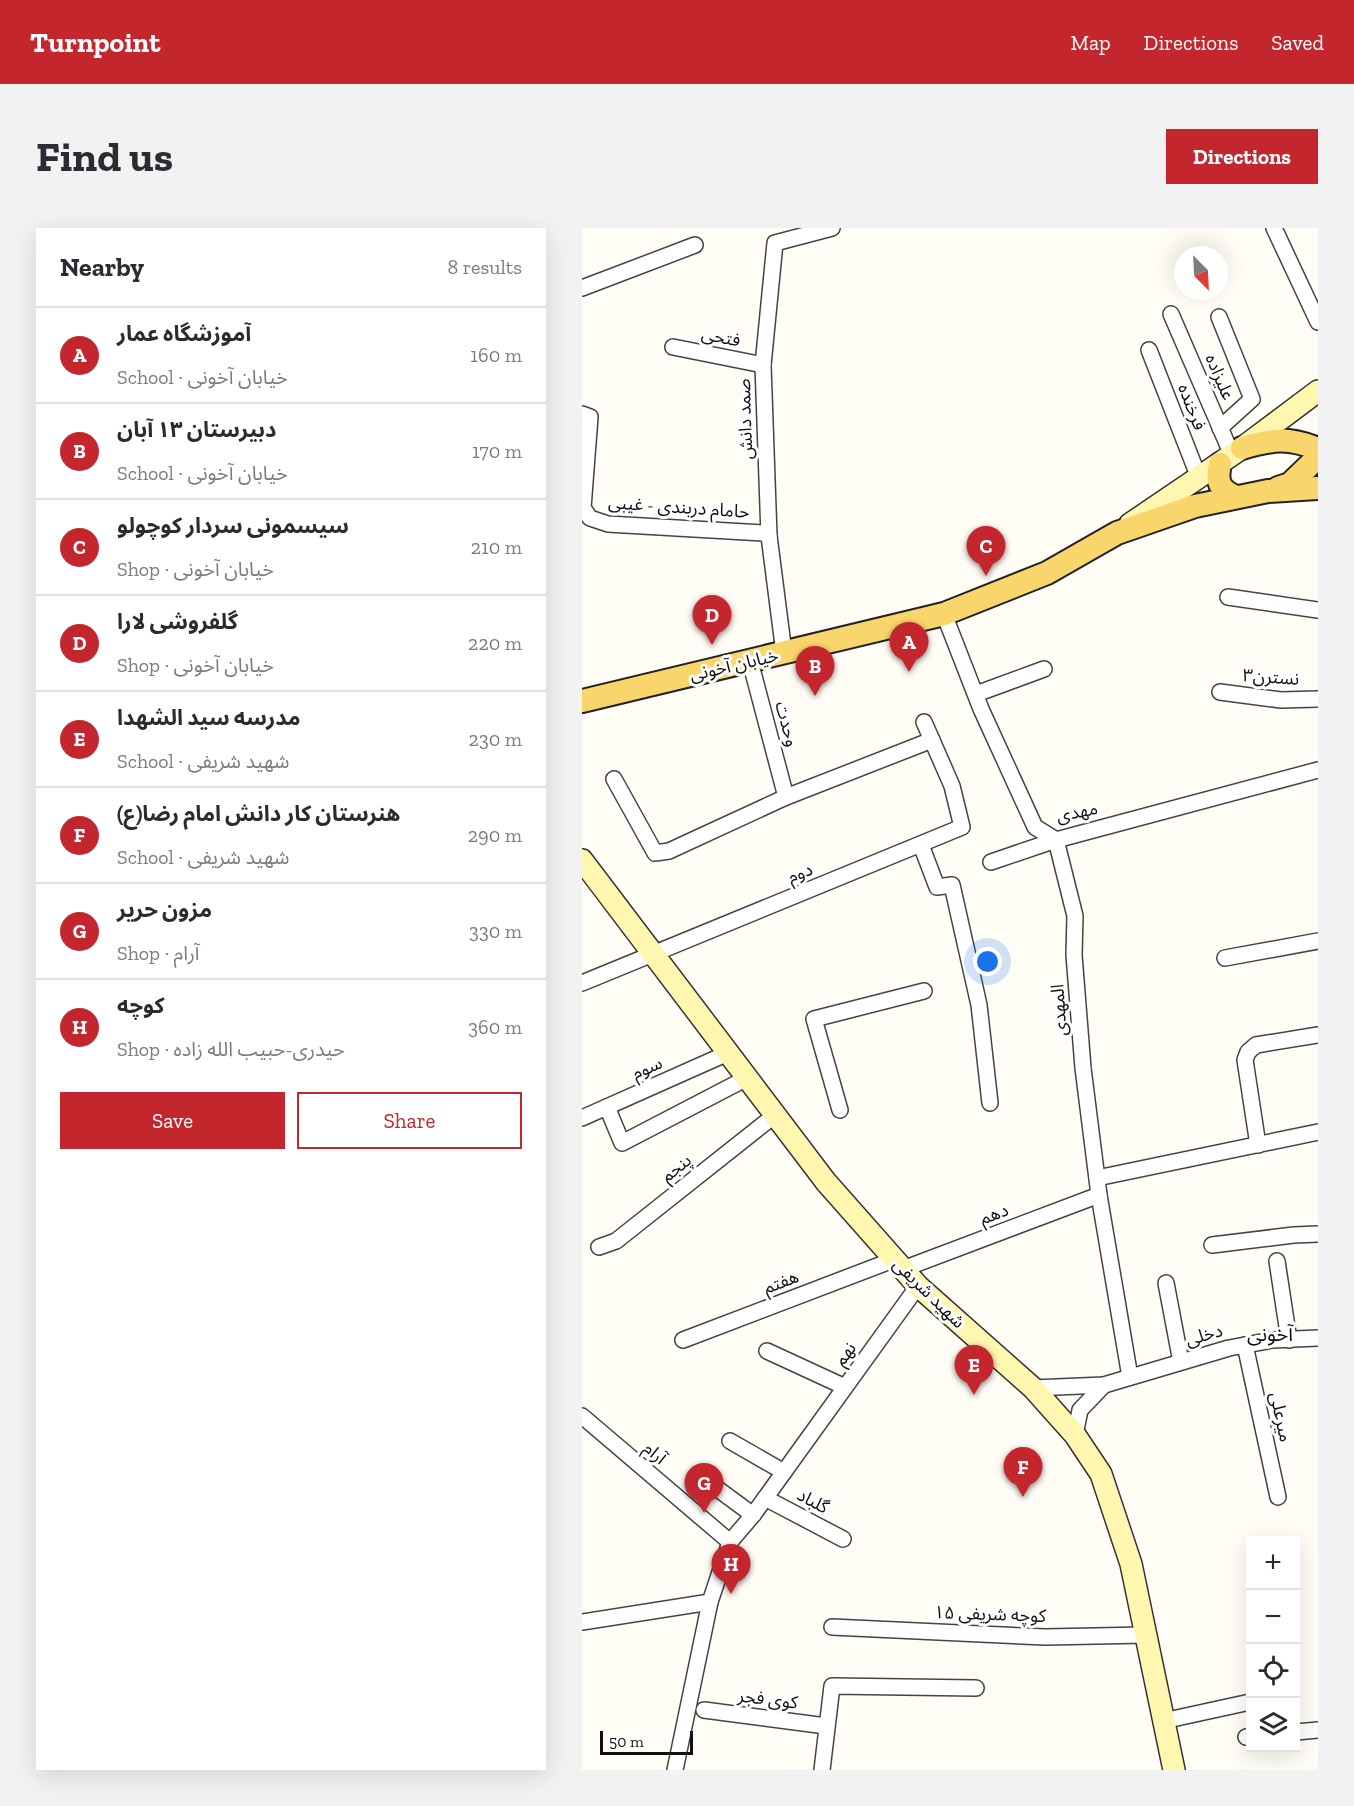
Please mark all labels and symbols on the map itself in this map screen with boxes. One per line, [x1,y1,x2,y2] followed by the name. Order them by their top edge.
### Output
[1174,246,1228,300] north arrow
[700,322,742,352] street label: فتحی
[1200,351,1240,403] street label: علیزاده
[733,378,757,460] street label: صمد دانش
[1173,381,1211,433] street label: فرخنده
[607,491,751,526] street label: حامام دربندی - غیبی
[966,526,1006,576] pin: C
[692,596,732,645] pin: D
[890,622,928,672] pin: A
[687,644,781,686] street label: خیابان آخونی
[796,646,834,696] pin: B
[1242,664,1300,690] street label: نسترن۳
[770,699,804,749] street label: وحدت
[1054,797,1100,827] street label: مهدی
[784,858,817,891] street label: دوم
[973,947,1002,976] your location
[1046,983,1072,1037] street label: المهدی
[628,1052,667,1087] street label: سوم
[656,1149,697,1189] street label: پنجم
[976,1199,1012,1231] street label: دهم
[888,1253,970,1333] street label: شهید شریفی
[760,1265,802,1301] street label: هفتم
[1183,1319,1225,1351] street label: دخلی
[1247,1322,1294,1346] district label: آخونی
[829,1338,863,1371] street label: نهم
[954,1346,994,1395] pin: E
[1265,1390,1297,1444] street label: میرعلی
[637,1437,672,1472] street label: آرام
[1004,1448,1042,1497] pin: F
[684,1464,724,1513] pin: G
[793,1484,833,1519] street label: گلباد
[712,1544,750,1594] pin: H
[934,1601,1047,1627] street label: کوچه شریفی ۱۵
[736,1684,800,1714] street label: کوی فجر
[600,1728,693,1756] scale bar

